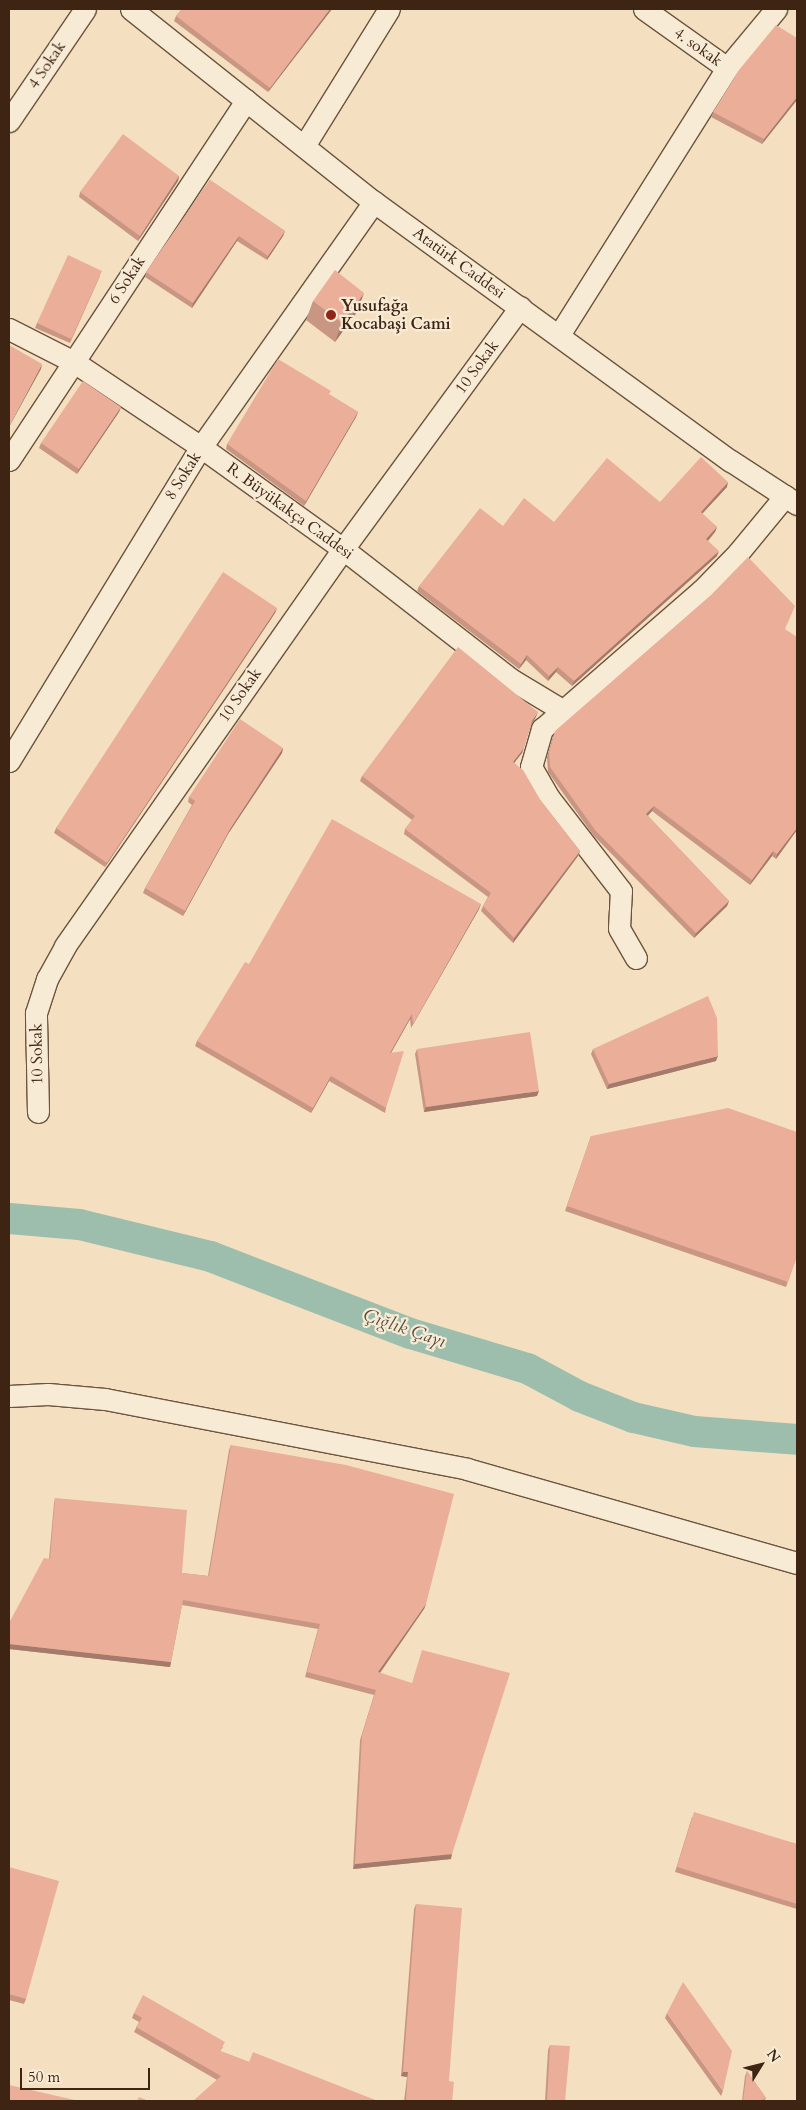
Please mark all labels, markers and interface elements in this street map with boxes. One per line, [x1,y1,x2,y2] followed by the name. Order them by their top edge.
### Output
[670,23,726,71] street label: 4. sokak
[24,38,70,92] street label: 4 Sokak
[409,223,509,303] street label: Atatürk Caddesi
[104,252,150,308] street label: 6 Sokak
[341,296,451,334] place label: Yusufağa Kocabaşi Cami
[325,309,337,321] marker: Yusufağa Kocabaşi Cami
[451,337,503,397] street label: 10 Sokak
[161,448,205,504] street label: 8 Sokak
[223,459,357,563] street label: R. Büyükakça Caddesi
[215,664,265,726] street label: 10 Sokak
[27,1023,47,1085] street label: 10 Sokak
[360,1305,448,1353] water label: Çığlık Çayı
[736,2040,786,2090] north arrow
[762,2045,785,2066] text: N
[22,2058,152,2090] scale bar
[28,2067,60,2087] text: 50 m

